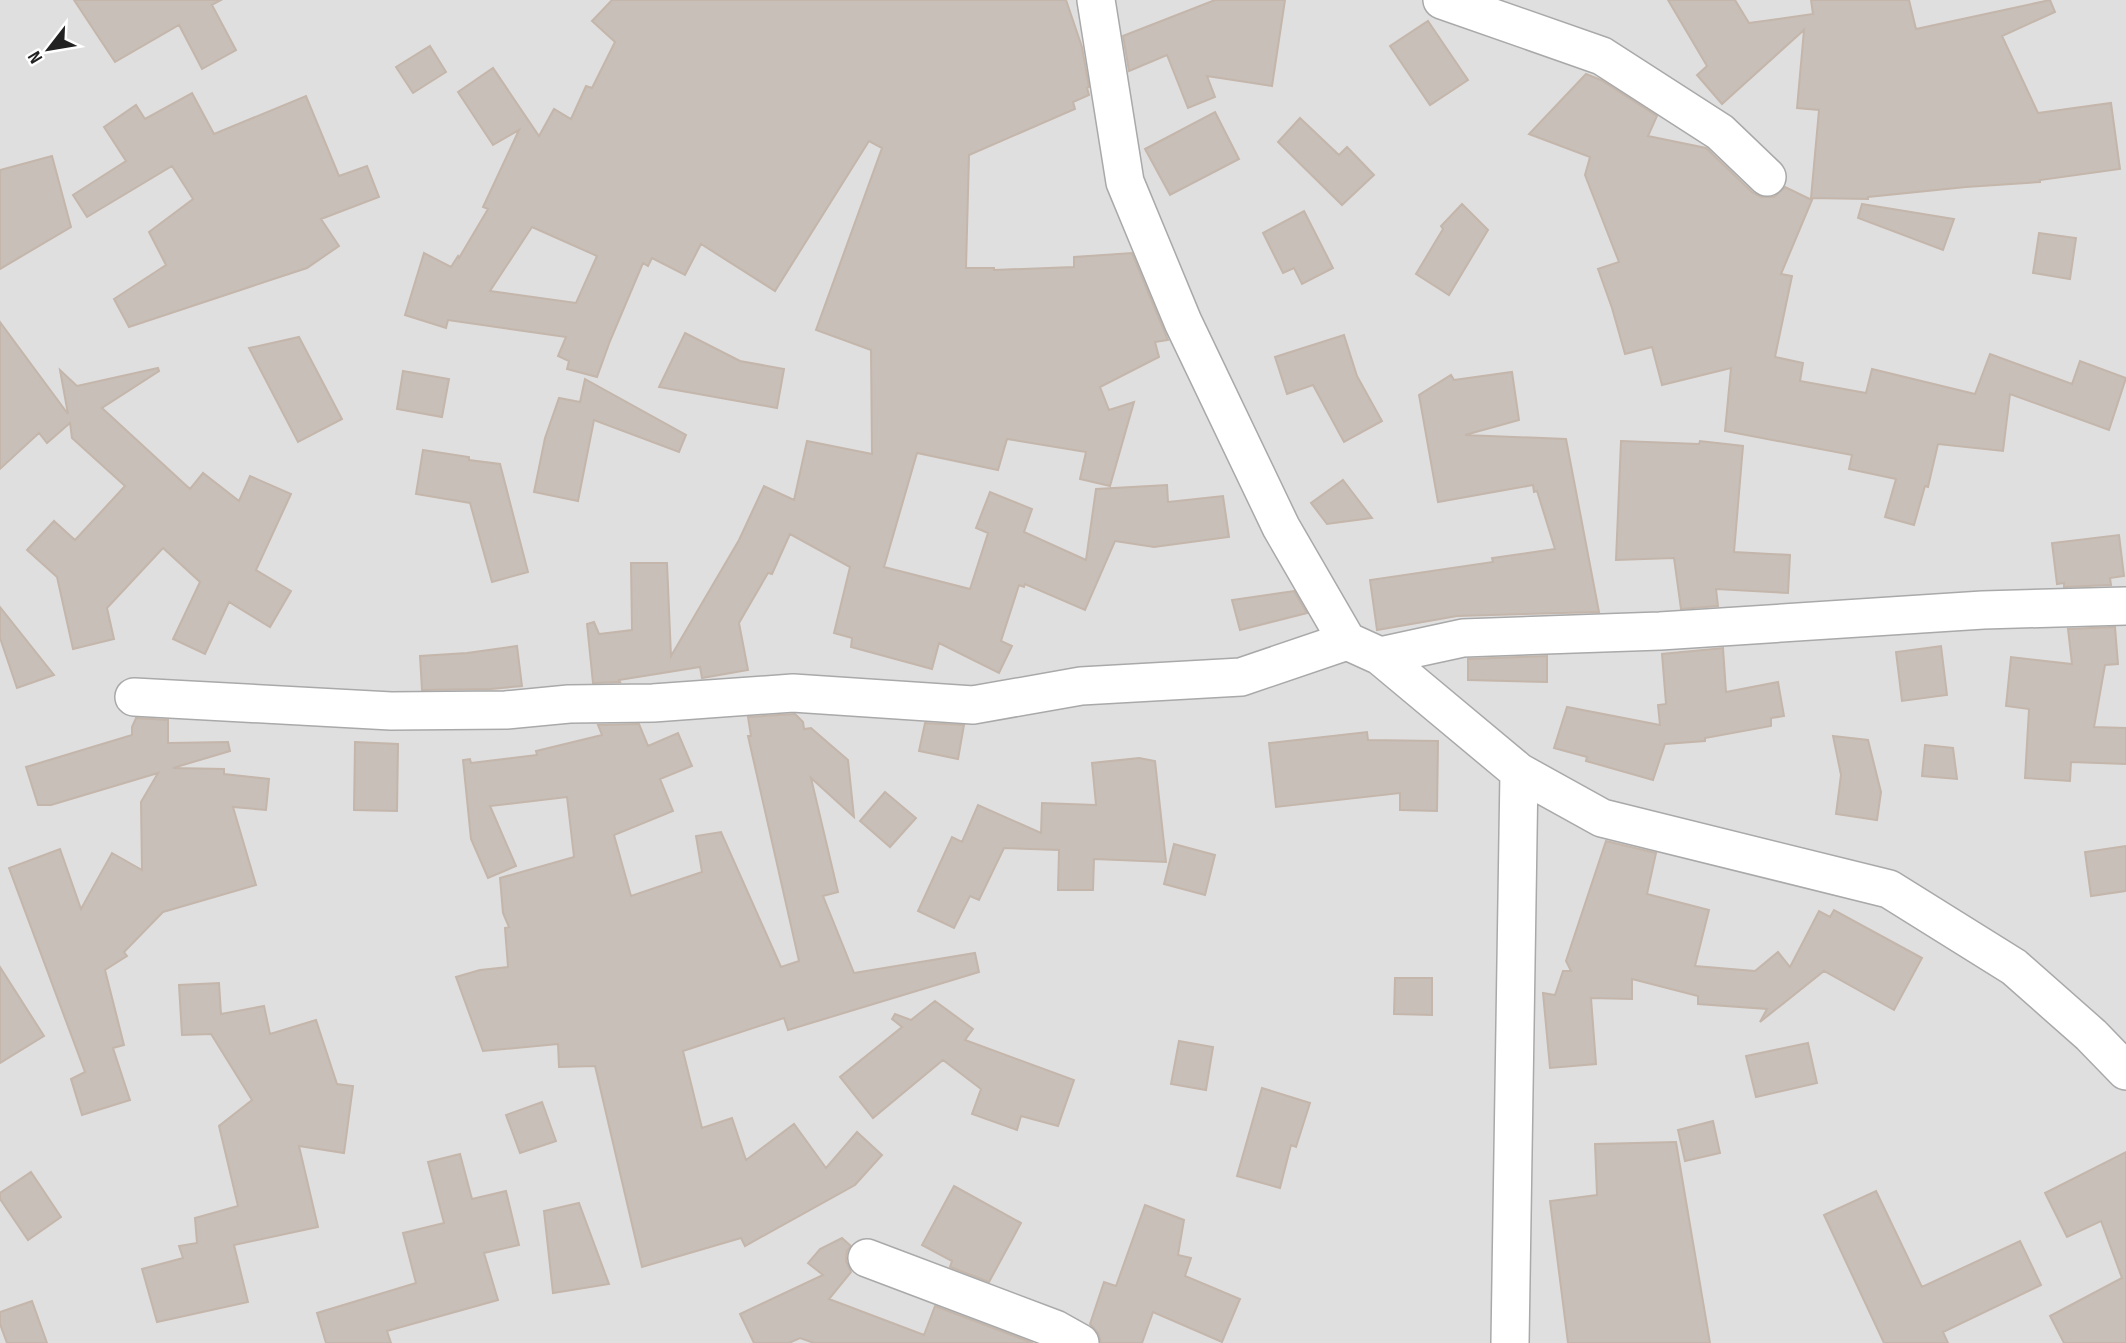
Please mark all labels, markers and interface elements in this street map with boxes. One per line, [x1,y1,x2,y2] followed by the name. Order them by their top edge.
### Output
[14,14,84,84] north arrow
[23,47,48,67] text: N

